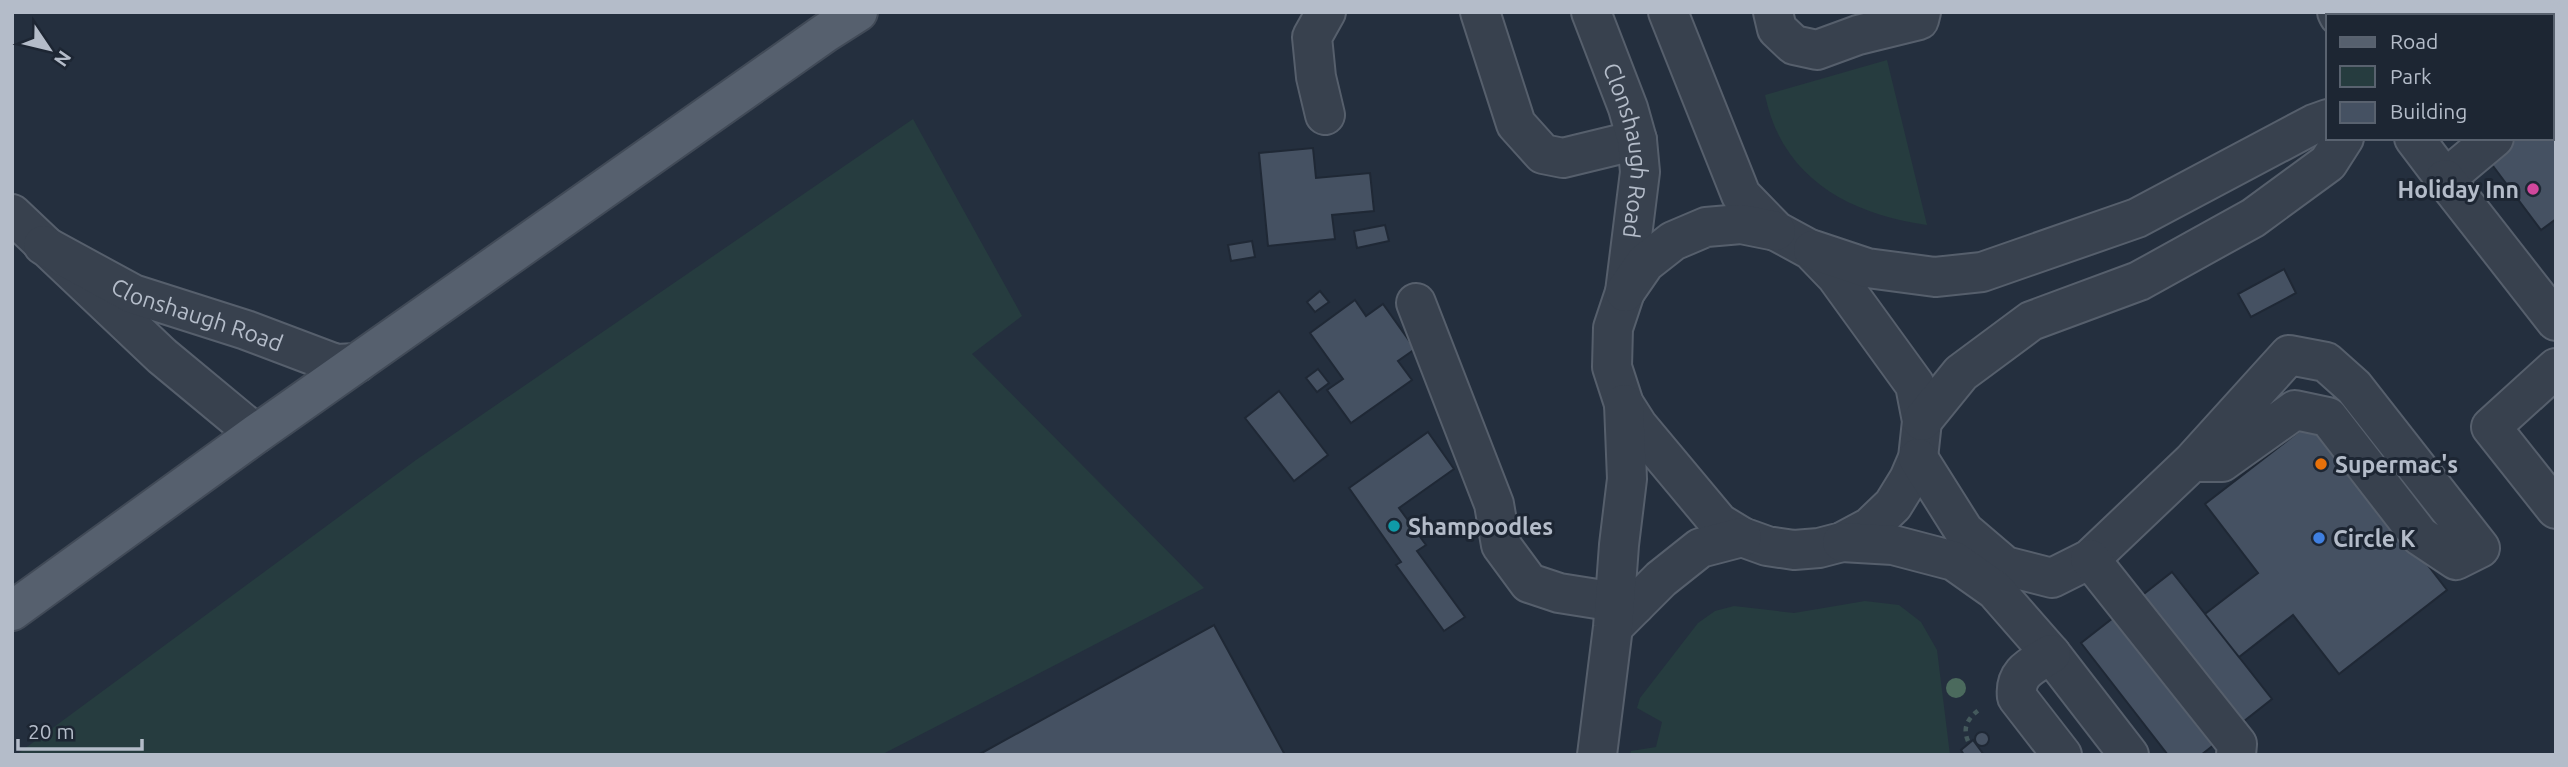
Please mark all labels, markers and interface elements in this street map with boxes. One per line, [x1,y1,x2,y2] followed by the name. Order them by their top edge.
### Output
[14,14,84,84] north arrow
[2326,14,2554,140] legend
[2390,29,2438,53] text: Road
[50,47,76,71] text: N
[1599,59,1653,240] street label: Clonshaugh Road
[2390,64,2432,88] text: Park
[2390,99,2467,123] text: Building
[2398,177,2519,202] place label: Holiday Inn
[2525,181,2541,197] marker: Holiday Inn
[107,272,287,355] street label: Clonshaugh Road
[2335,452,2458,477] place label: Supermac's
[2313,456,2329,472] marker: Supermac's
[1408,514,1553,539] place label: Shampoodles
[1386,518,1402,534] marker: Shampoodles
[2333,526,2416,551] place label: Circle K
[2311,530,2327,546] marker: Circle K
[18,708,142,752] scale bar
[28,719,75,743] text: 20 m

